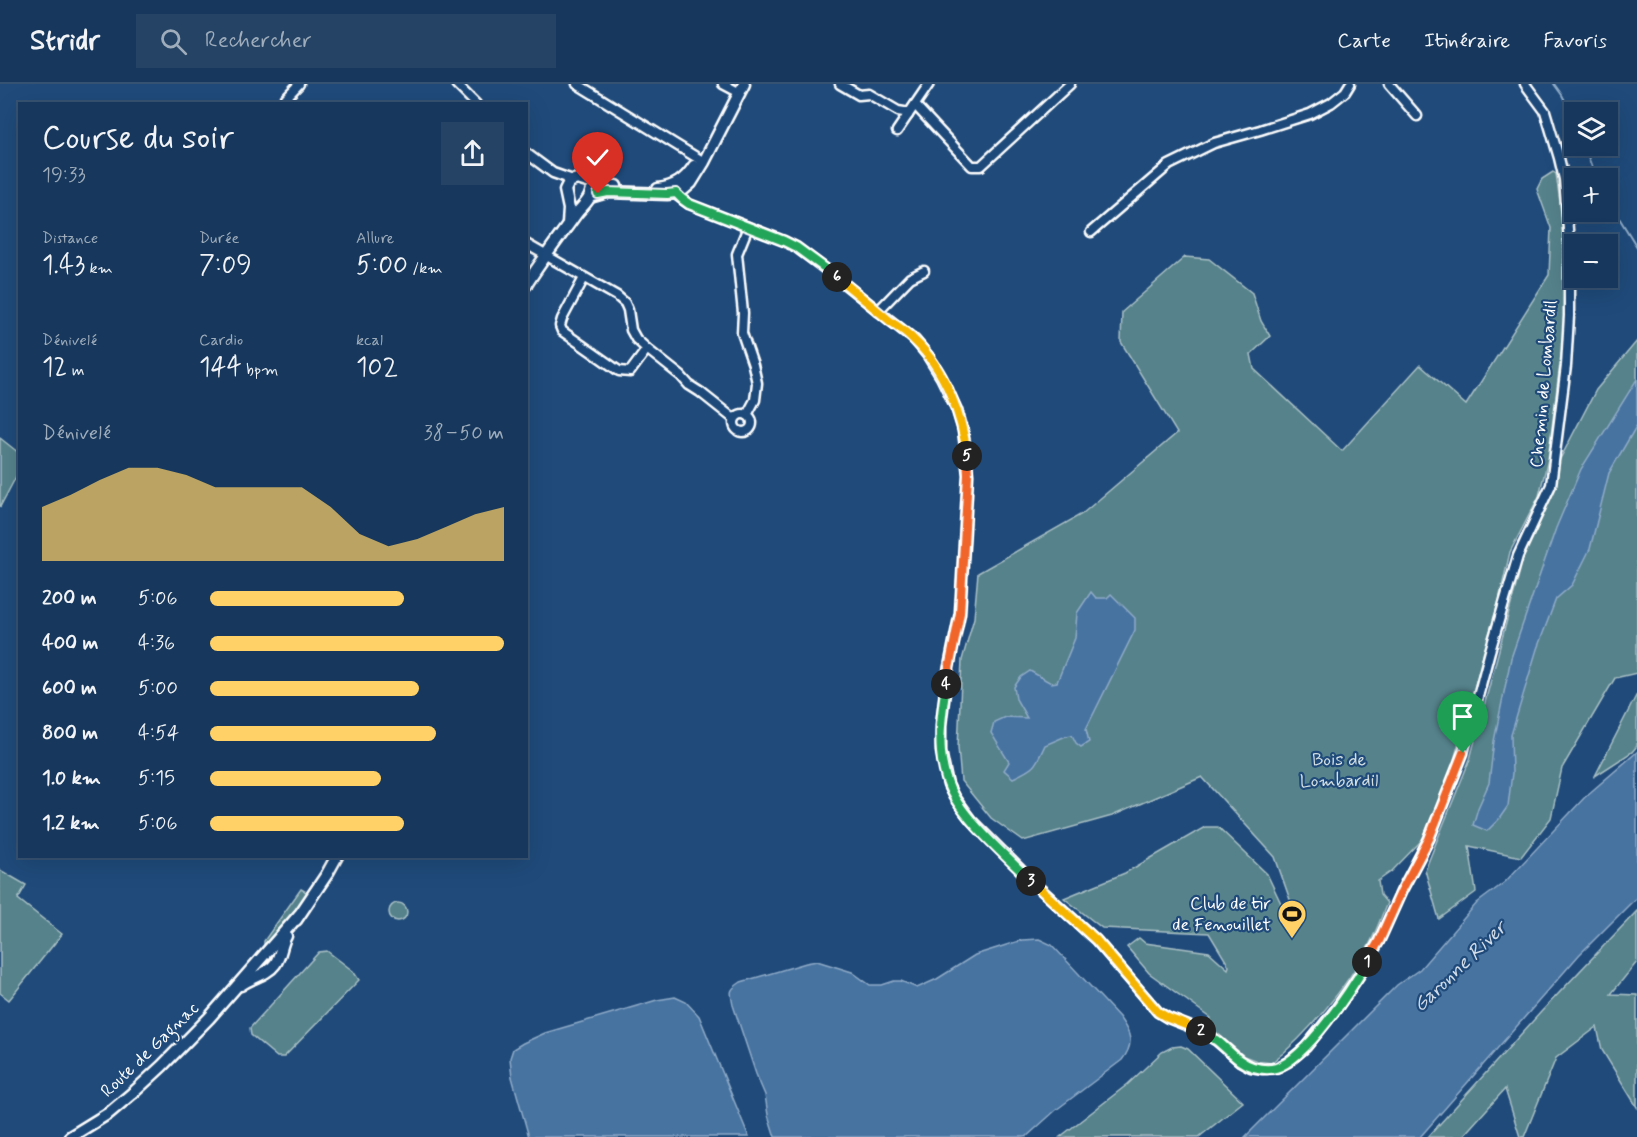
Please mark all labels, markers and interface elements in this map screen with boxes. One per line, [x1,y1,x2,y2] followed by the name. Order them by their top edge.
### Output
[136,14,556,68] search box
[30,23,100,60] text: Stridr
[157,25,190,58] icon: search
[205,27,312,55] text: Rechercher
[1337,27,1391,55] text: Carte
[1424,27,1510,55] text: Itinéraire
[1543,27,1607,55] text: Favoris
[1564,102,1618,288] map controls
[1564,102,1618,156] button: layers
[42,117,234,161] text: Course du soir
[441,122,504,185] button: share
[572,132,623,194] pin
[581,141,614,174] icon: check
[42,162,86,189] text: 19:33
[1564,168,1618,222] button: +
[42,228,98,249] text: Distance
[199,228,239,249] text: Durée
[356,228,394,249] text: Allure
[1564,234,1618,288] button: −
[42,249,85,283] text: 1.43
[199,249,252,283] text: 7:09
[356,249,408,283] text: 5:00
[85,258,113,279] text: km
[408,258,443,279] text: /km
[822,262,852,292] pin: 6
[833,266,841,287] text: 6
[1525,299,1563,469] street label: Chemin de Lombardil
[42,330,97,351] text: Dénivelé
[199,330,243,351] text: Cardio
[356,330,383,351] text: kcal
[42,351,67,385] text: 12
[199,351,242,385] text: 144
[356,351,398,385] text: 102
[67,360,84,381] text: m
[242,360,278,381] text: bpm
[42,420,111,447] text: Dénivelé
[424,420,504,447] text: 38–50 m
[952,441,982,471] pin: 5
[962,445,972,466] text: 5
[42,585,97,612] text: 200 m
[138,585,178,612] text: 5:06
[42,630,98,657] text: 400 m
[138,630,175,657] text: 4:36
[931,669,961,699] pin: 4
[941,673,951,694] text: 4
[42,675,97,702] text: 600 m
[138,675,178,702] text: 5:00
[1437,691,1488,753] pin
[1446,700,1479,733] icon: arrive
[42,720,98,747] text: 800 m
[138,720,179,747] text: 4:54
[1300,748,1378,793] park label: Bois de Lombardil
[42,765,101,792] text: 1.0 km
[138,765,175,792] text: 5:15
[42,810,99,837] text: 1.2 km
[138,810,178,837] text: 5:06
[1016,866,1046,896] pin: 3
[1027,870,1035,891] text: 3
[1172,892,1271,937] place label: Club de tir de Fenouillet
[1276,898,1308,940] sports icon: Club de tir de Fenouillet
[1407,914,1515,1018] water label: Garonne River
[1352,947,1382,977] pin: 1
[1363,951,1371,972] text: 1
[96,997,206,1105] street label: Route de Gagnac
[1186,1016,1216,1046] pin: 2
[1197,1020,1205,1041] text: 2

